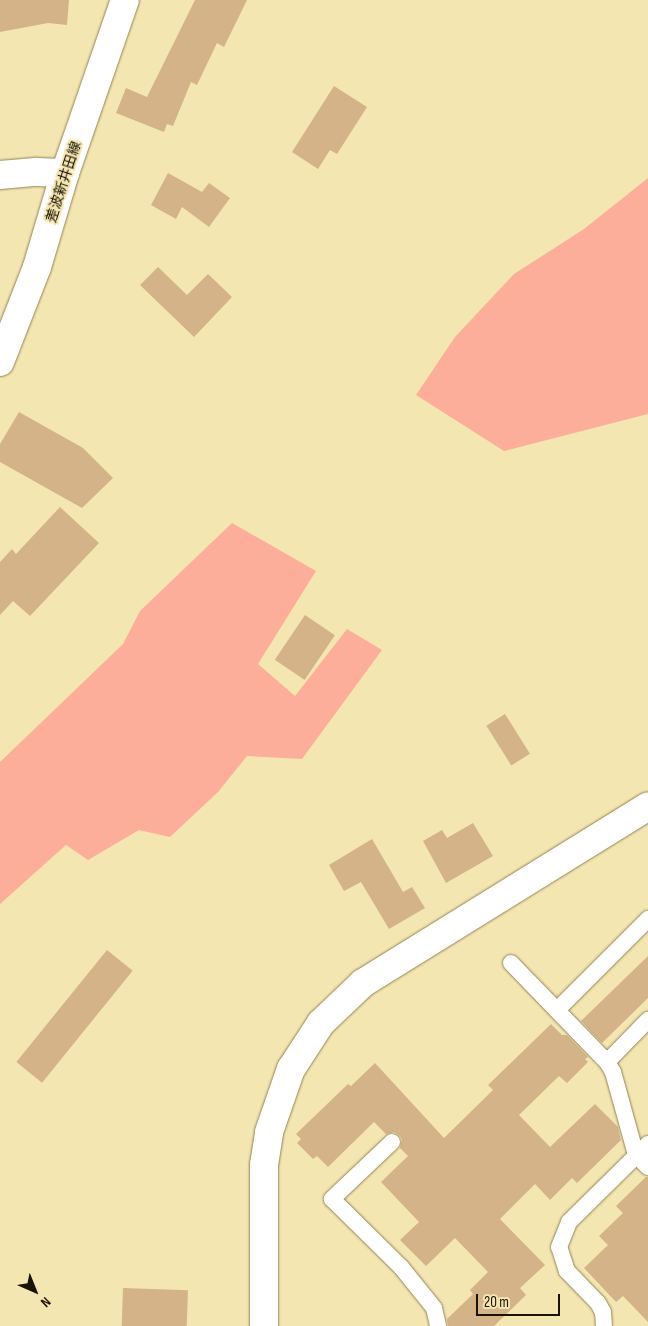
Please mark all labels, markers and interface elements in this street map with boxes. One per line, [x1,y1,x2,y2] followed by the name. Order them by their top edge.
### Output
[43,139,85,225] street label: 差波新井田線
[10,1266,60,1316] north arrow
[478,1284,562,1316] scale bar
[37,1293,54,1311] text: N
[484,1293,509,1312] text: 20 m

